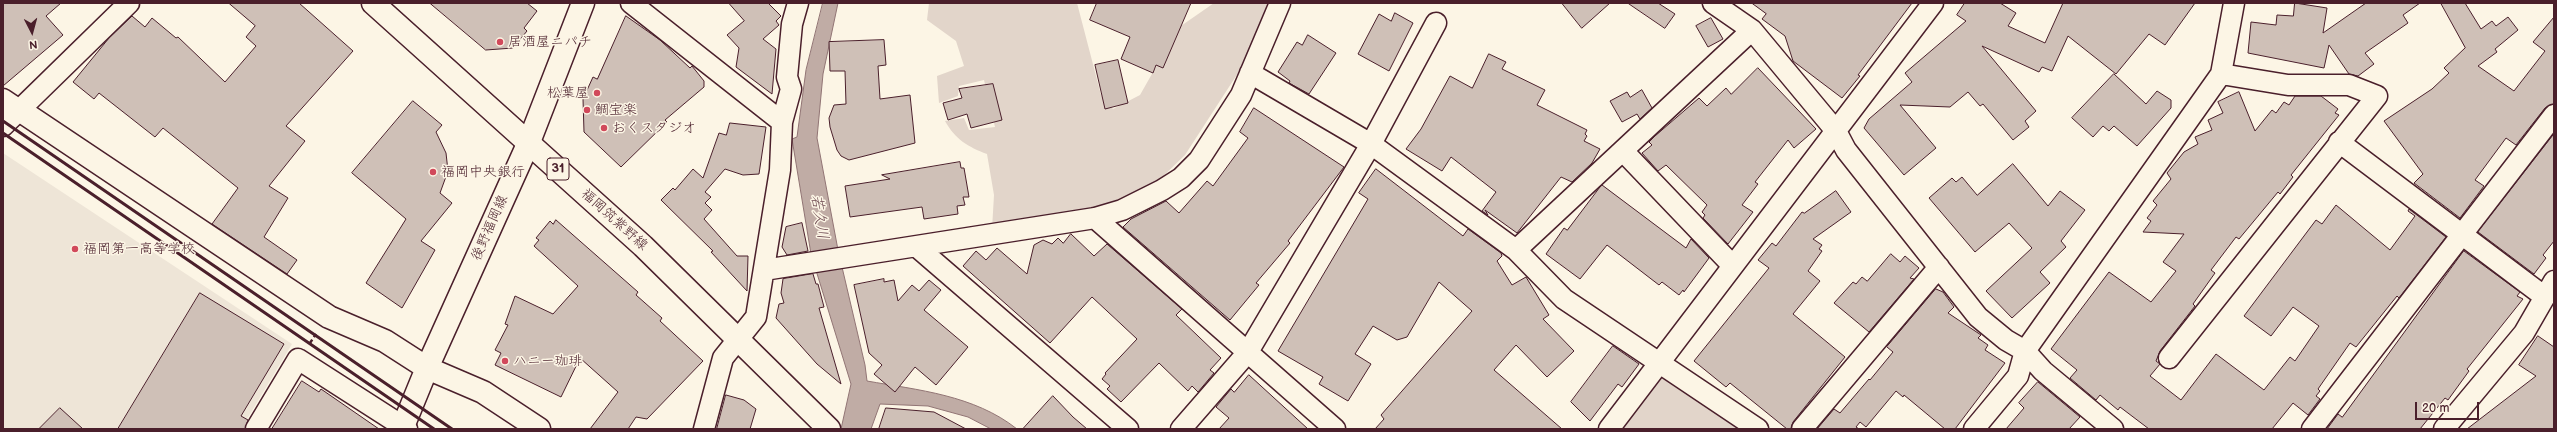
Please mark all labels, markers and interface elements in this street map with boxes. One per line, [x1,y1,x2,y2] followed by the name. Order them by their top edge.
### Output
[12,12,52,52] north arrow
[508,34,592,50] place label: 居酒屋ニパチ
[495,37,505,47] marker: 居酒屋ニパチ
[29,38,38,51] text: N
[547,85,589,101] place label: 松葉屋
[592,88,602,98] marker: 松葉屋
[595,102,637,118] place label: 鯛宝楽
[582,105,592,115] marker: 鯛宝楽
[612,120,696,136] place label: おくスタジオ
[599,123,609,133] marker: おくスタジオ
[547,158,569,180] road number: 31
[441,164,525,180] place label: 福岡中央銀行
[428,167,438,177] marker: 福岡中央銀行
[577,186,651,254] street label: 福岡筑紫野線
[468,193,512,263] street label: 後野福岡線
[807,193,831,241] water label: 若久川
[83,241,195,257] place label: 福岡第一高等学校
[70,244,80,254] marker: 福岡第一高等学校
[513,353,583,369] place label: ハニー珈琲
[500,356,510,366] marker: ハニー珈琲
[2417,394,2481,420] scale bar
[2422,401,2449,416] text: 20 m

